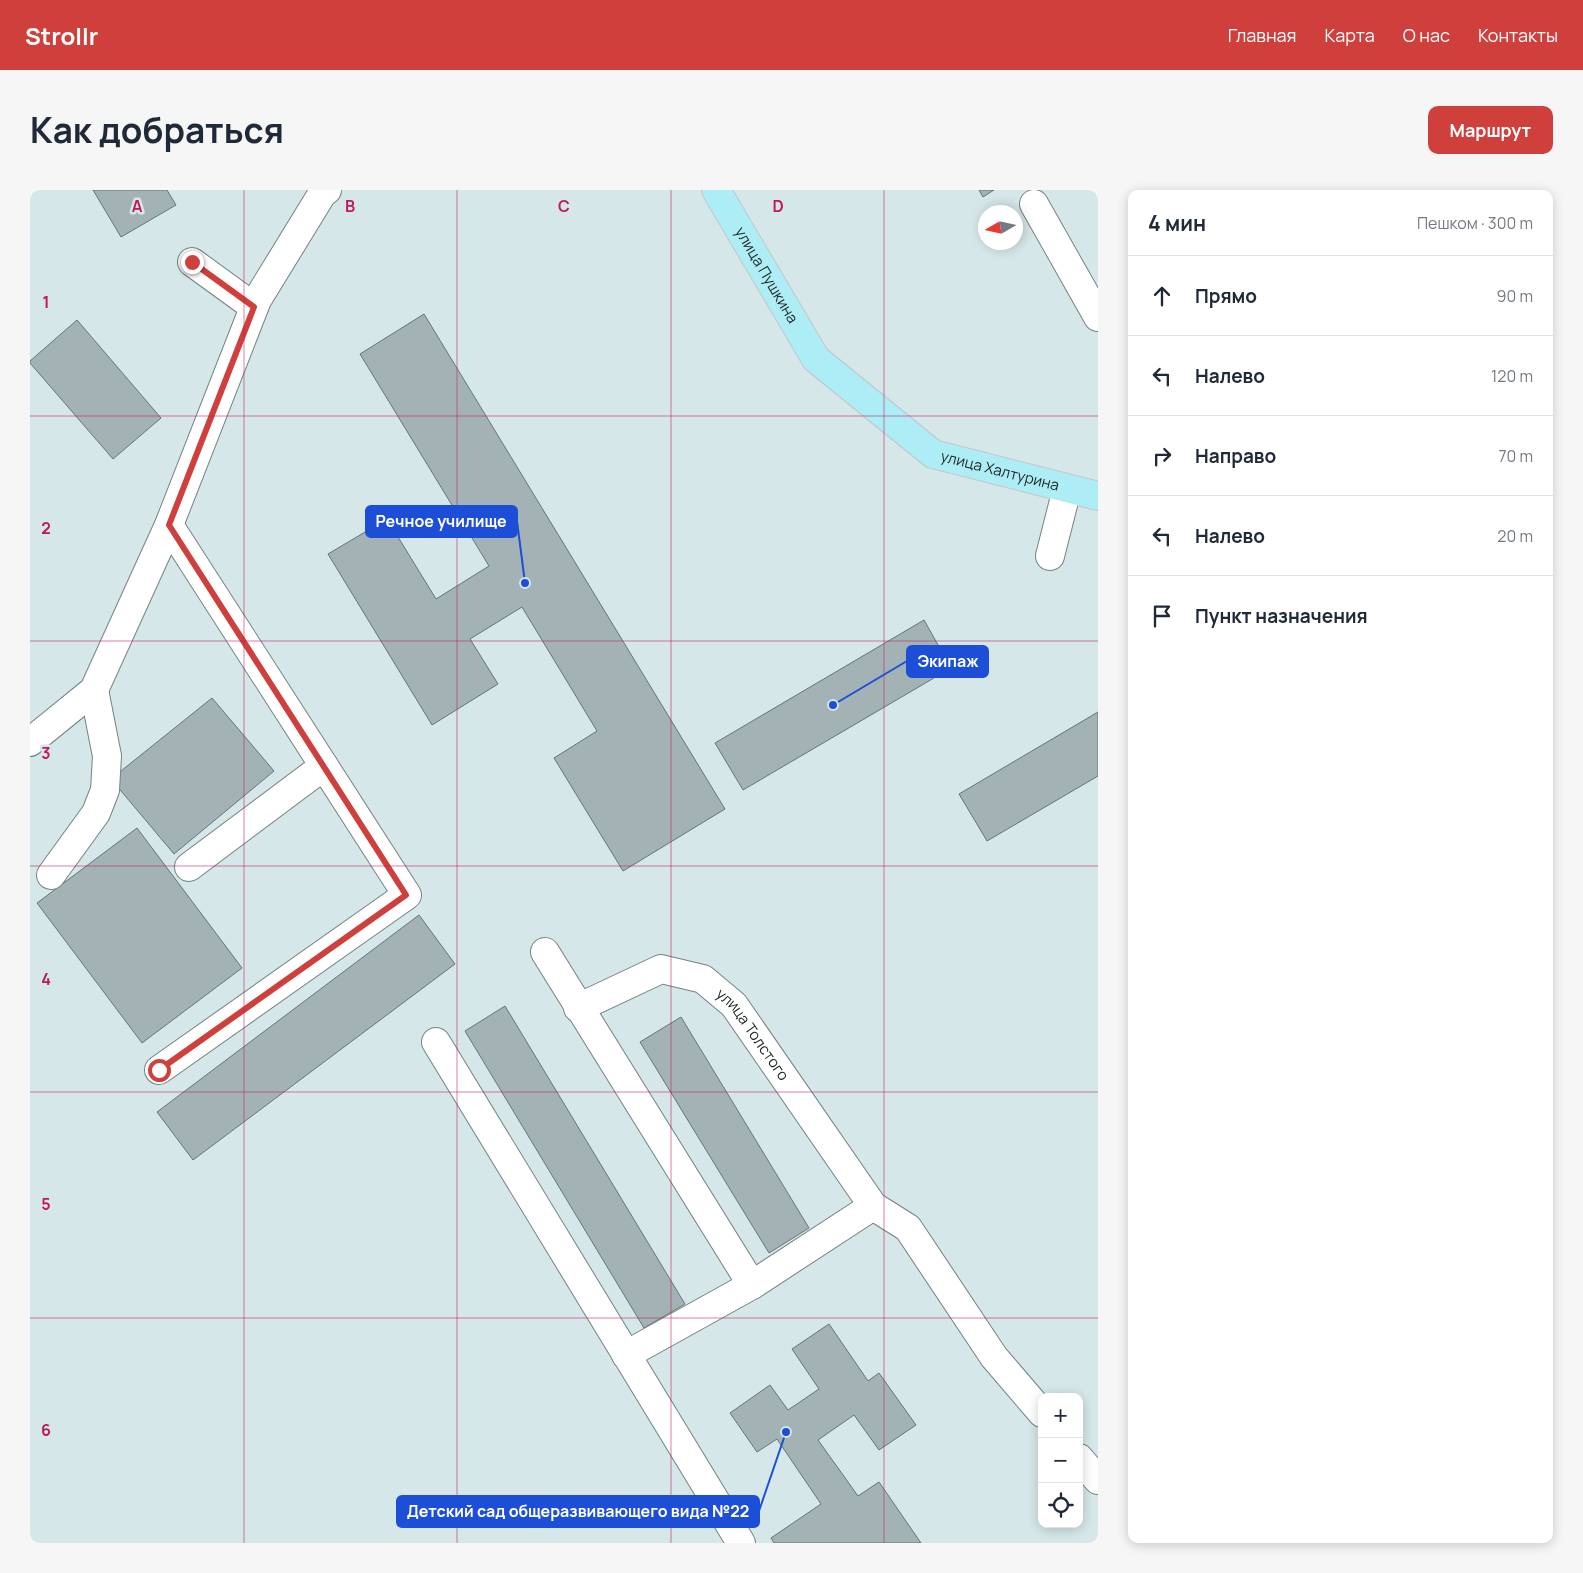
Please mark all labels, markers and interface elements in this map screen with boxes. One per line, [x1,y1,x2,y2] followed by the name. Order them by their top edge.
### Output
[25,19,98,52] text: Strollr
[1228,23,1297,47] text: Главная
[1325,23,1375,47] text: Карта
[1403,23,1450,47] text: О нас
[1478,23,1558,47] text: Контакты
[30,106,284,154] text: Как добраться
[1428,106,1553,154] button: Маршрут
[132,195,143,217] text: A
[345,195,355,217] text: B
[558,195,570,217] text: C
[772,195,784,217] text: D
[978,205,1023,250] north arrow
[1148,209,1206,237] text: 4 мин
[1417,212,1533,234] text: Пешком · 300 m
[730,223,803,327] street label: улица Пушкина
[181,251,204,274] route end
[1148,282,1176,310] icon: ahead
[1195,283,1257,309] text: Прямо
[1497,285,1533,307] text: 90 m
[42,291,50,313] text: 1
[1148,362,1176,390] icon: left
[1195,363,1265,389] text: Налево
[1491,365,1533,387] text: 120 m
[1148,442,1176,470] icon: right
[1195,443,1276,469] text: Направо
[938,445,1061,496] street label: улица Халтурина
[1498,445,1533,467] text: 70 m
[366,506,517,537] callout: Речное училище
[375,510,507,532] text: Речное училище
[41,517,51,539] text: 2
[1148,522,1176,550] icon: left
[1195,523,1265,549] text: Налево
[1497,525,1533,547] text: 20 m
[1148,602,1176,630] icon: arrive
[1195,603,1368,629] text: Пункт назначения
[907,646,988,677] callout: Экипаж
[917,650,979,672] text: Экипаж
[41,742,51,764] text: 3
[41,968,51,990] text: 4
[712,983,794,1085] street label: улица Толстого
[148,1059,171,1082] route start
[41,1193,51,1215] text: 5
[1038,1393,1083,1528] map controls
[1038,1393,1083,1438] button: +
[41,1419,51,1441] text: 6
[1038,1438,1083,1483] button: −
[1038,1483,1083,1528] button: locate
[397,1496,759,1527] callout: Детский сад общеразвивающего вида №22
[407,1500,749,1522] text: Детский сад общеразвивающего вида №22

